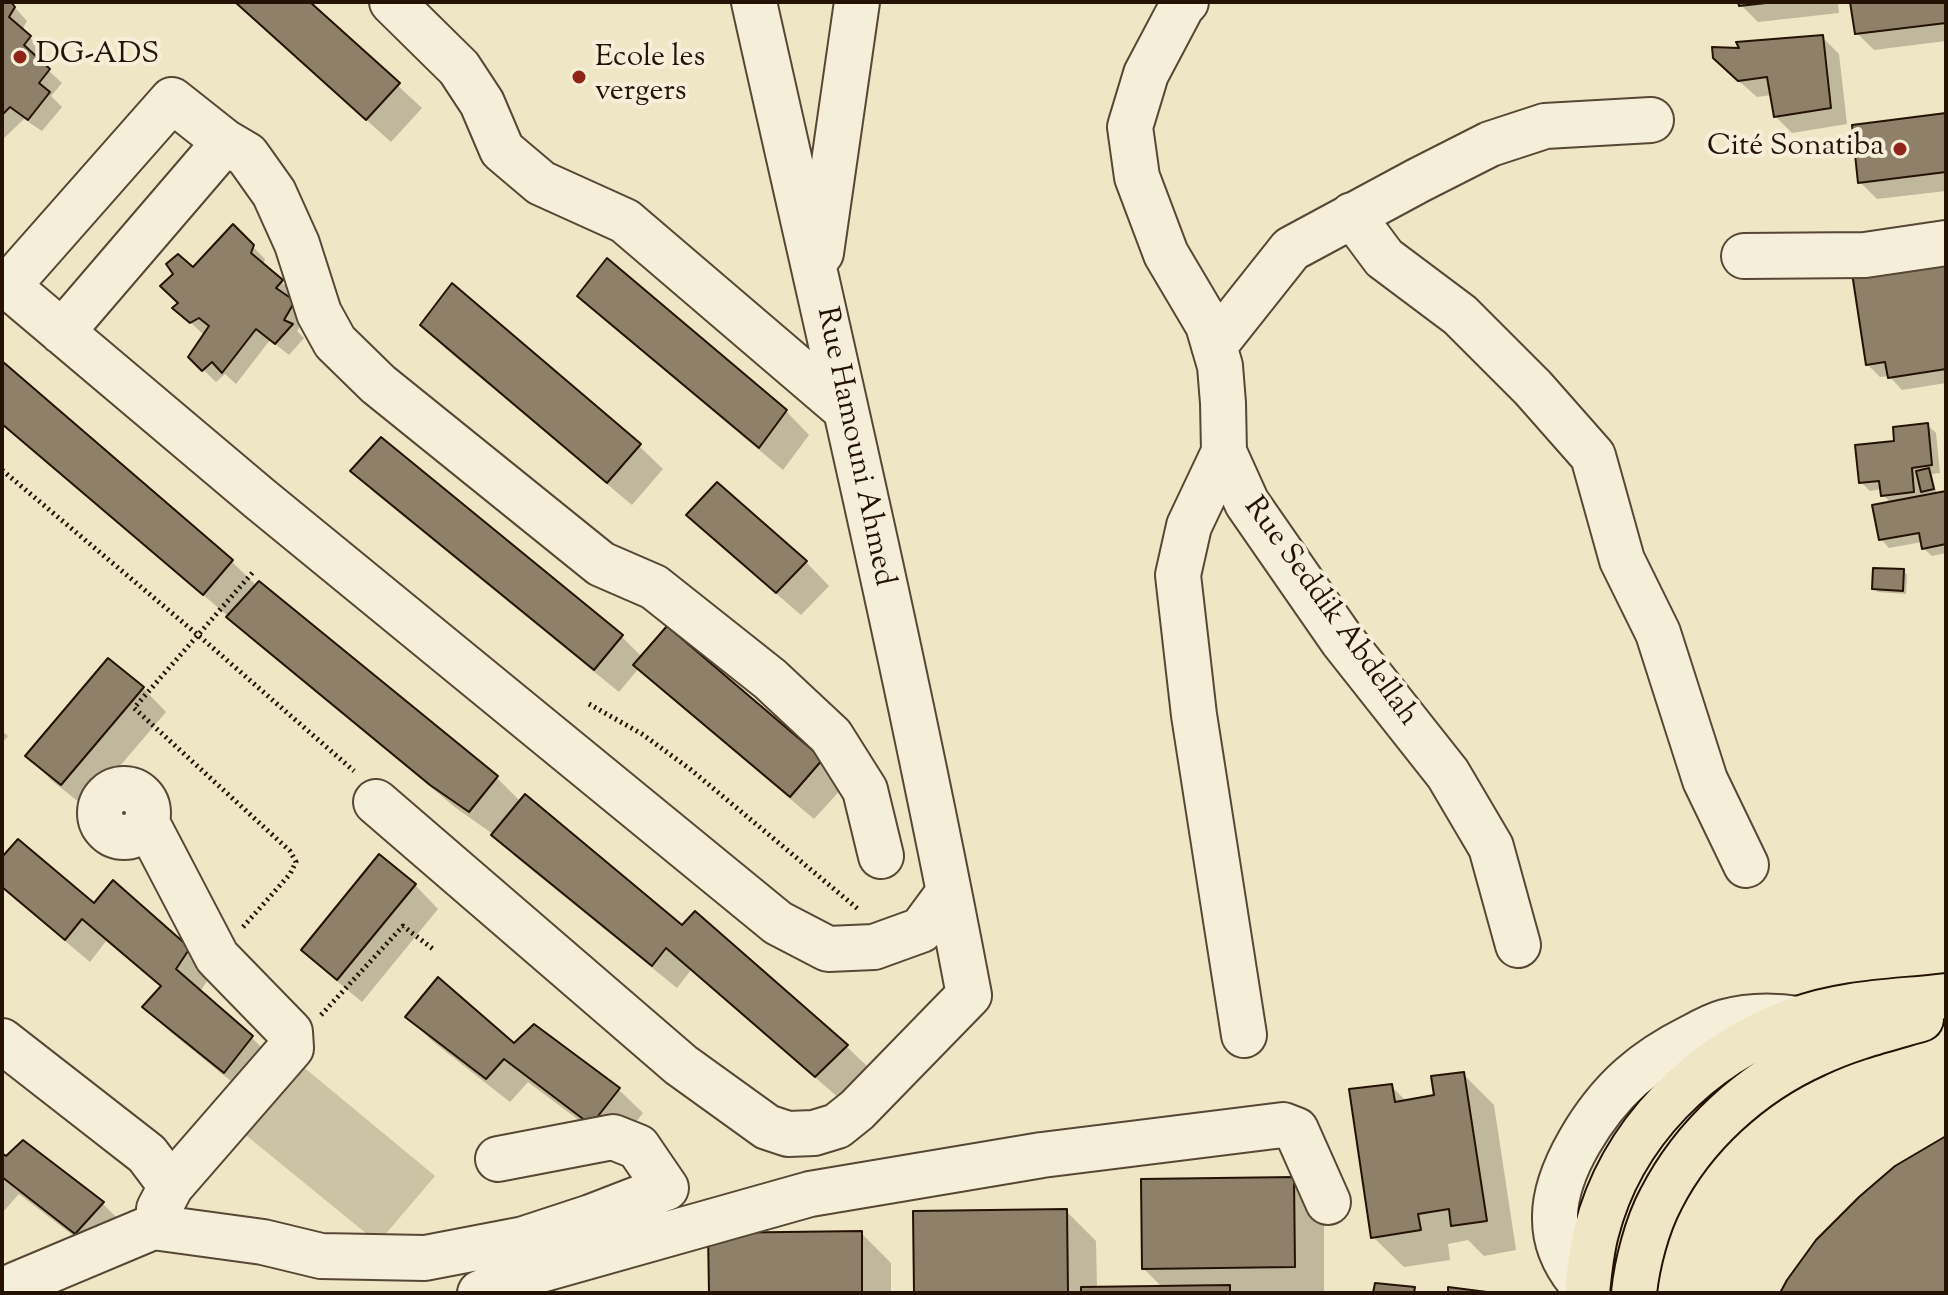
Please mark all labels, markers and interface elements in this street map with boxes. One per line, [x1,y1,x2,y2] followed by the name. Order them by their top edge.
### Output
[36,39,159,75] place label: DG-ADS
[595,42,705,112] place label: Ecole les vergers
[11,48,29,66] marker: DG-ADS
[570,68,588,86] marker: Ecole les vergers
[1707,131,1884,167] place label: Cité Sonatiba
[1891,140,1909,158] marker: Cité Sonatiba
[806,304,900,590] street label: Rue Hamouni Ahmed
[1234,492,1424,734] street label: Rue Seddik Abdellah

